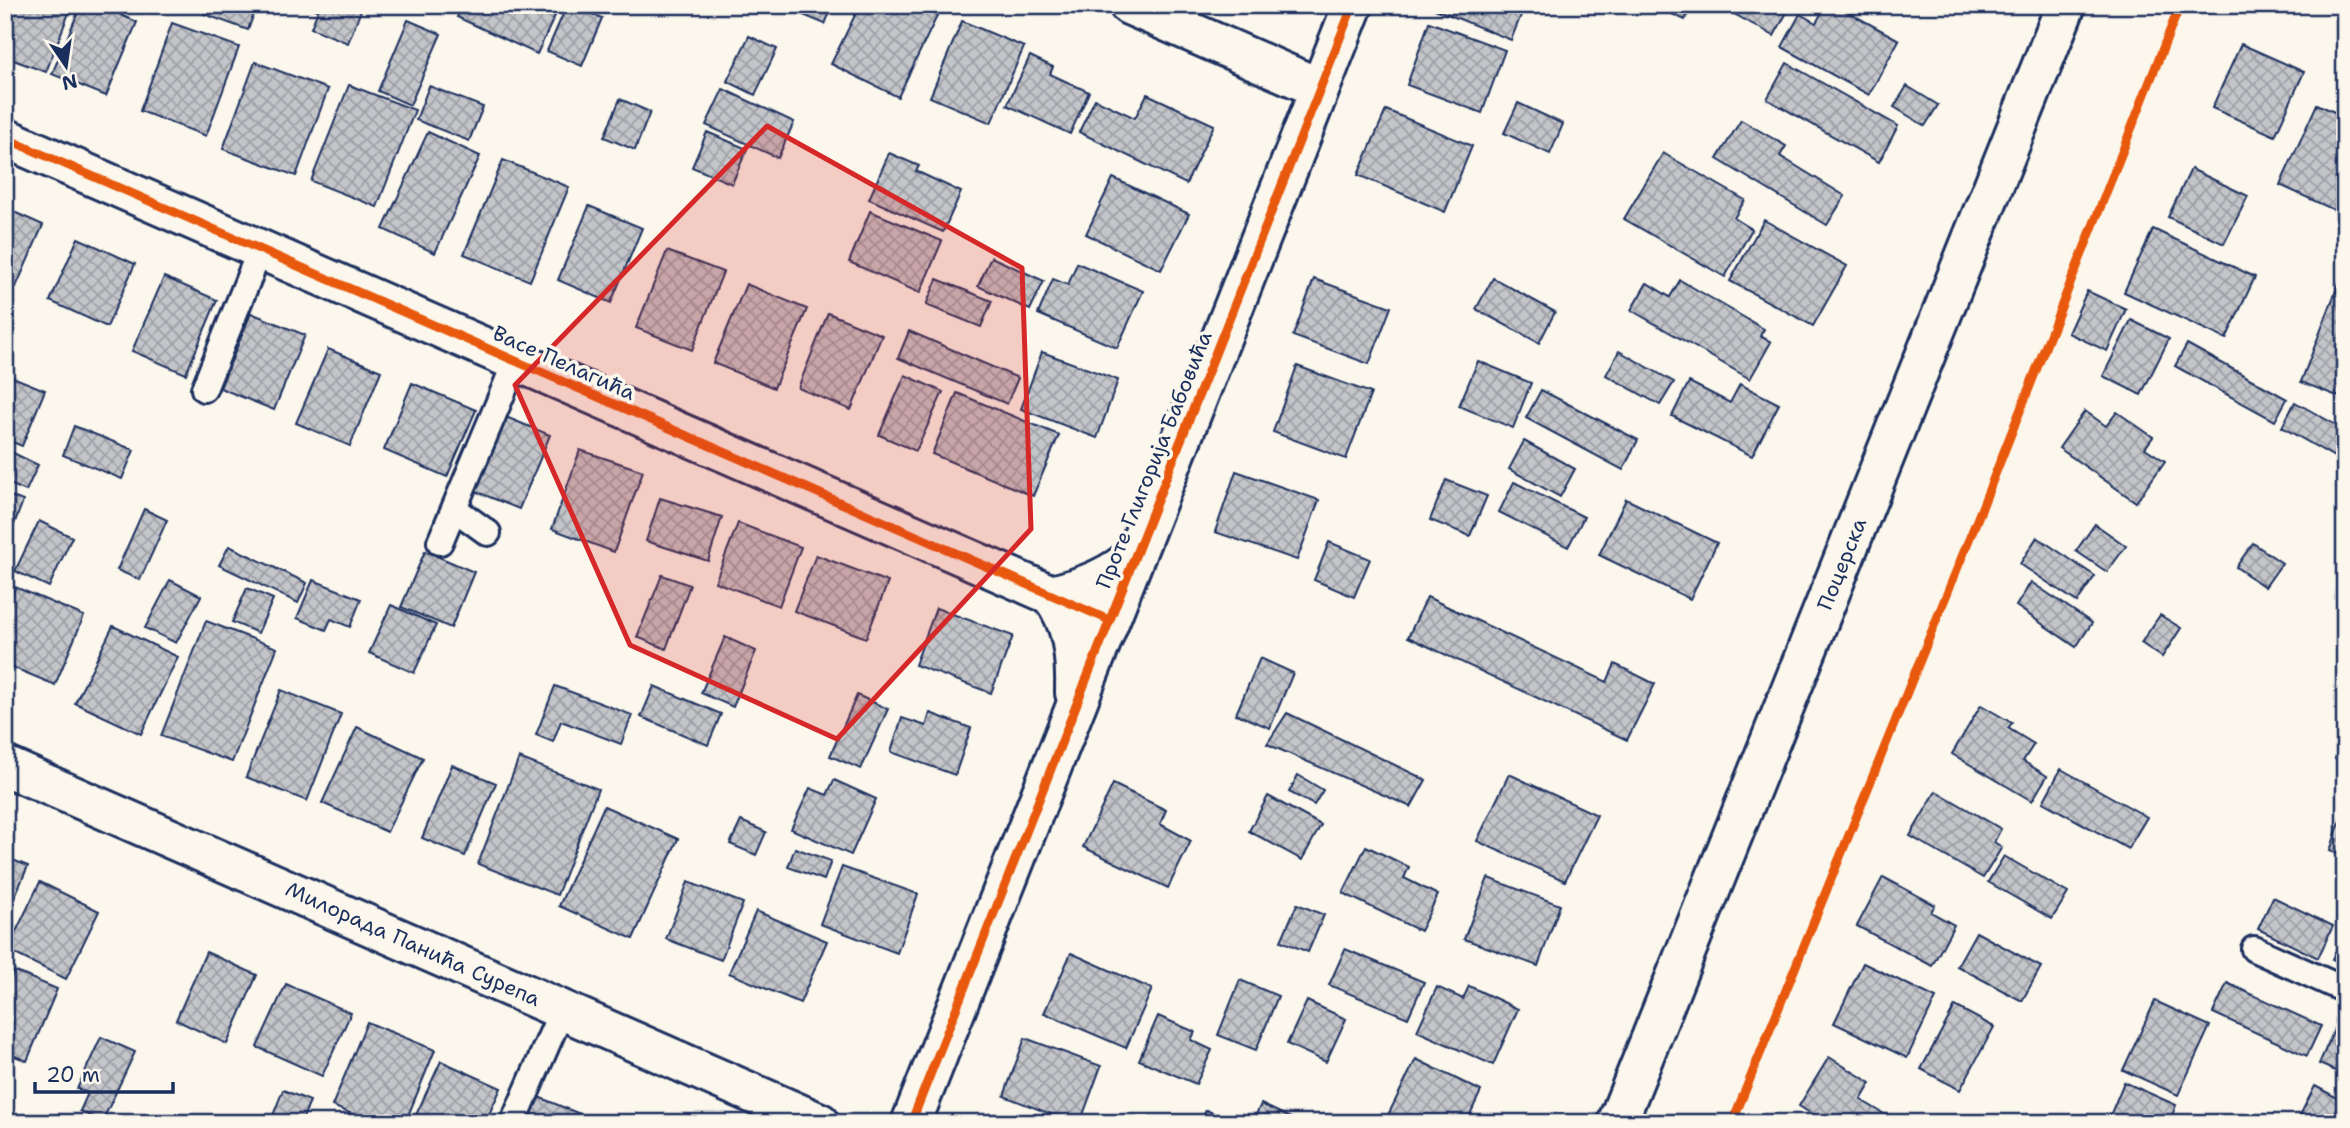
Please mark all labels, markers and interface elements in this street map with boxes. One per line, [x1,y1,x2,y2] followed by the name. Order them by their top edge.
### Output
[32,32,102,102] north arrow
[60,68,80,96] text: N
[488,319,640,407] street label: Васе Пелагића
[1089,327,1219,593] street label: Проте Глигорија Бабовића
[1811,514,1873,614] street label: Поцерска
[281,875,545,1013] street label: Милорада Панића Сурепа
[35,1051,173,1095] scale bar
[46,1061,100,1089] text: 20 m

